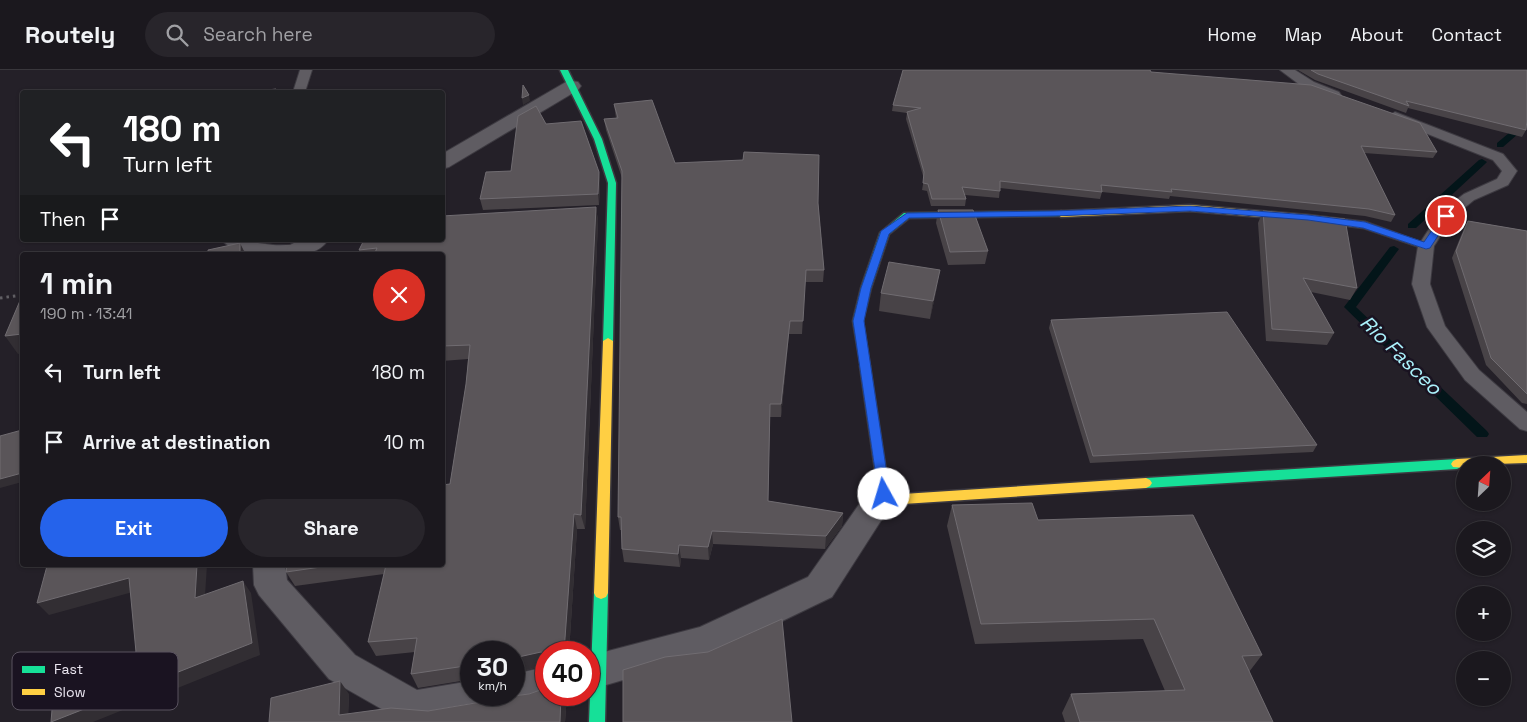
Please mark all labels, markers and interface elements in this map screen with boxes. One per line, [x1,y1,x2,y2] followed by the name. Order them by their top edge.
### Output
[145,12,495,57] search box
[25,19,115,50] text: Routely
[163,21,191,49] icon: search
[203,22,313,47] text: Search here
[1208,23,1257,46] text: Home
[1285,23,1322,46] text: Map
[1350,23,1404,46] text: About
[1432,23,1502,46] text: Contact
[123,107,221,151] text: 180 m
[40,110,105,175] icon: left
[123,150,213,178] text: Turn left
[1425,195,1467,237] pin
[1432,202,1460,230] icon: arrive
[96,205,124,233] icon: arrive
[40,207,86,232] text: Then
[40,264,113,303] text: 1 min
[373,269,425,321] button: close
[40,303,133,324] text: 190 m · 13:41
[1355,310,1448,401] water label: Rio Fasceo
[40,358,68,386] icon: left
[83,360,161,385] text: Turn left
[372,360,425,385] text: 180 m
[40,428,68,456] icon: arrive
[83,430,271,455] text: Arrive at destination
[384,430,425,455] text: 10 m
[1456,456,1511,511] north arrow
[1456,456,1511,706] map controls
[857,467,909,519] position arrow
[40,499,228,557] button: Exit
[238,499,425,557] button: Share
[1456,521,1511,576] button: layers
[1456,586,1511,641] button: +
[535,641,600,706] speed limit sign: 40
[477,651,508,683] text: 30
[1456,651,1511,706] button: −
[12,652,178,710] legend
[54,660,83,678] text: Fast
[478,678,507,694] text: km/h
[54,683,86,701] text: Slow

